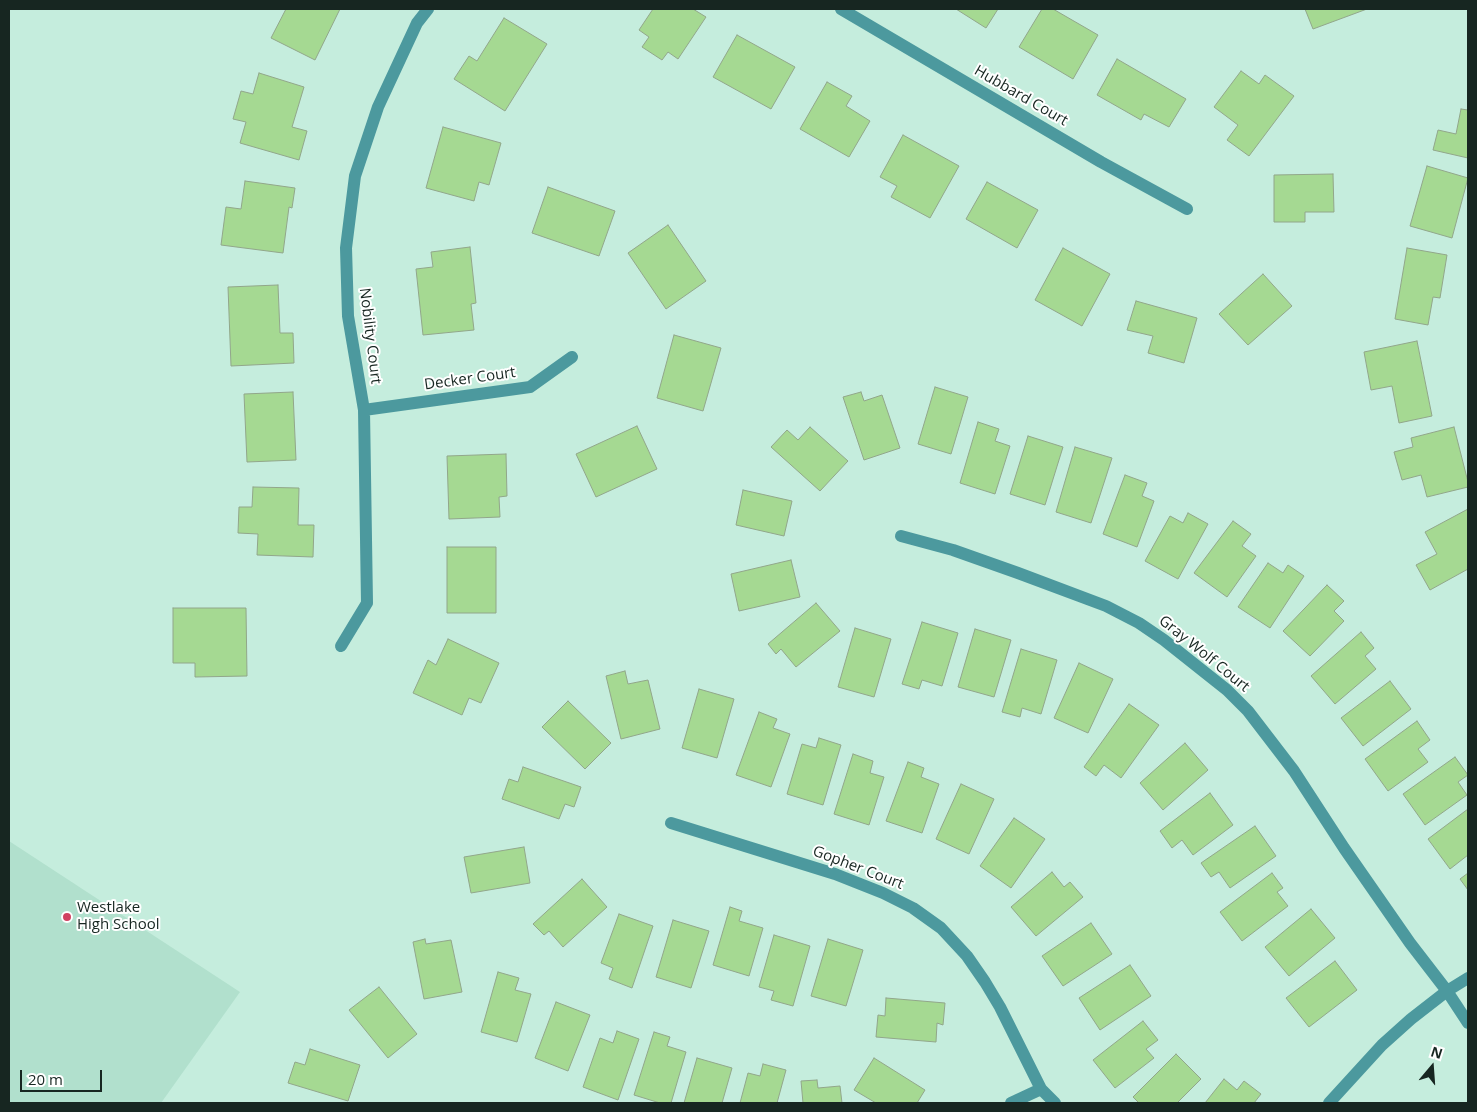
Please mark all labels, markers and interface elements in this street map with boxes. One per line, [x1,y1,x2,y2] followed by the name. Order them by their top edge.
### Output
[971,62,1071,130] street label: Hubbard Court
[355,287,385,385] street label: Nobility Court
[423,364,517,394] street label: Decker Court
[1155,612,1253,696] street label: Gray Wolf Court
[810,842,906,894] street label: Gopher Court
[77,899,160,934] place label: Westlake High School
[61,911,73,923] marker: Westlake High School
[1428,1041,1445,1063] text: N
[1407,1042,1457,1092] north arrow
[22,1060,105,1092] scale bar
[28,1069,63,1089] text: 20 m

